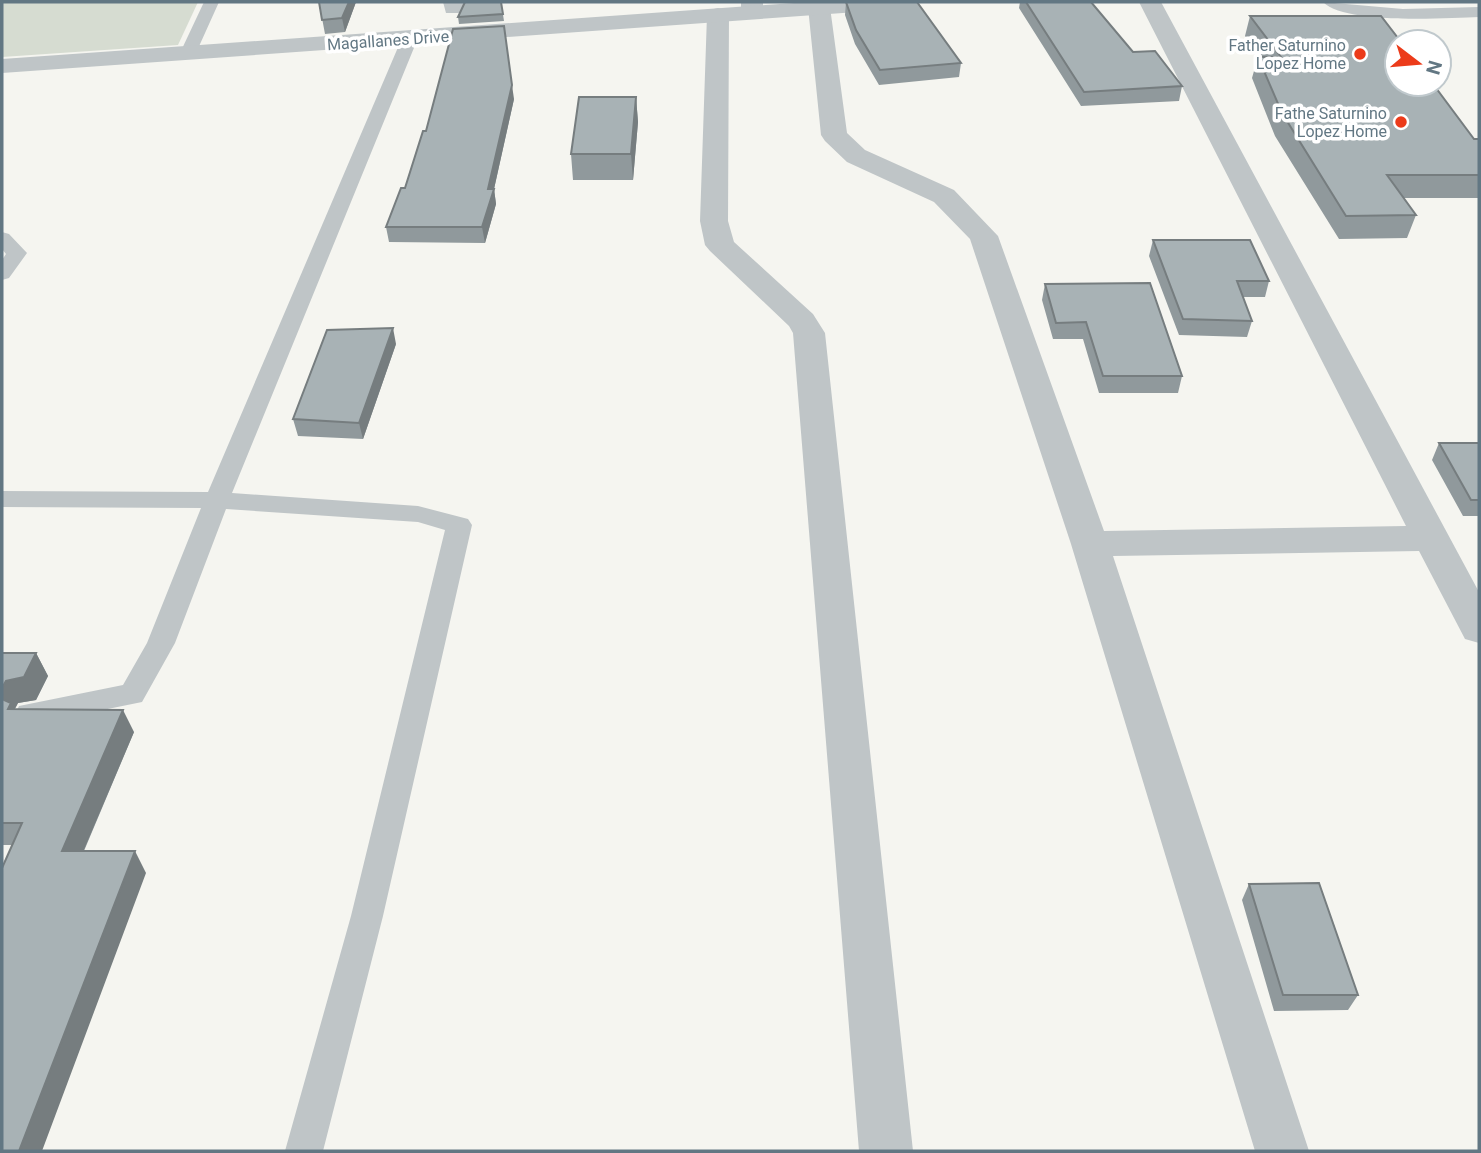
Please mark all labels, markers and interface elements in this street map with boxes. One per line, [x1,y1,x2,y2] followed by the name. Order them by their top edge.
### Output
[326,27,450,54] street label: Magallanes Drive
[1383,28,1453,98] north arrow
[1228,36,1346,73] place label: Father Saturnino Lopez Home
[1352,46,1368,62] marker: Father Saturnino Lopez Home
[1421,58,1447,77] text: N
[1275,104,1387,141] place label: Fathe Saturnino Lopez Home
[1393,114,1409,130] marker: Fathe Saturnino Lopez Home

